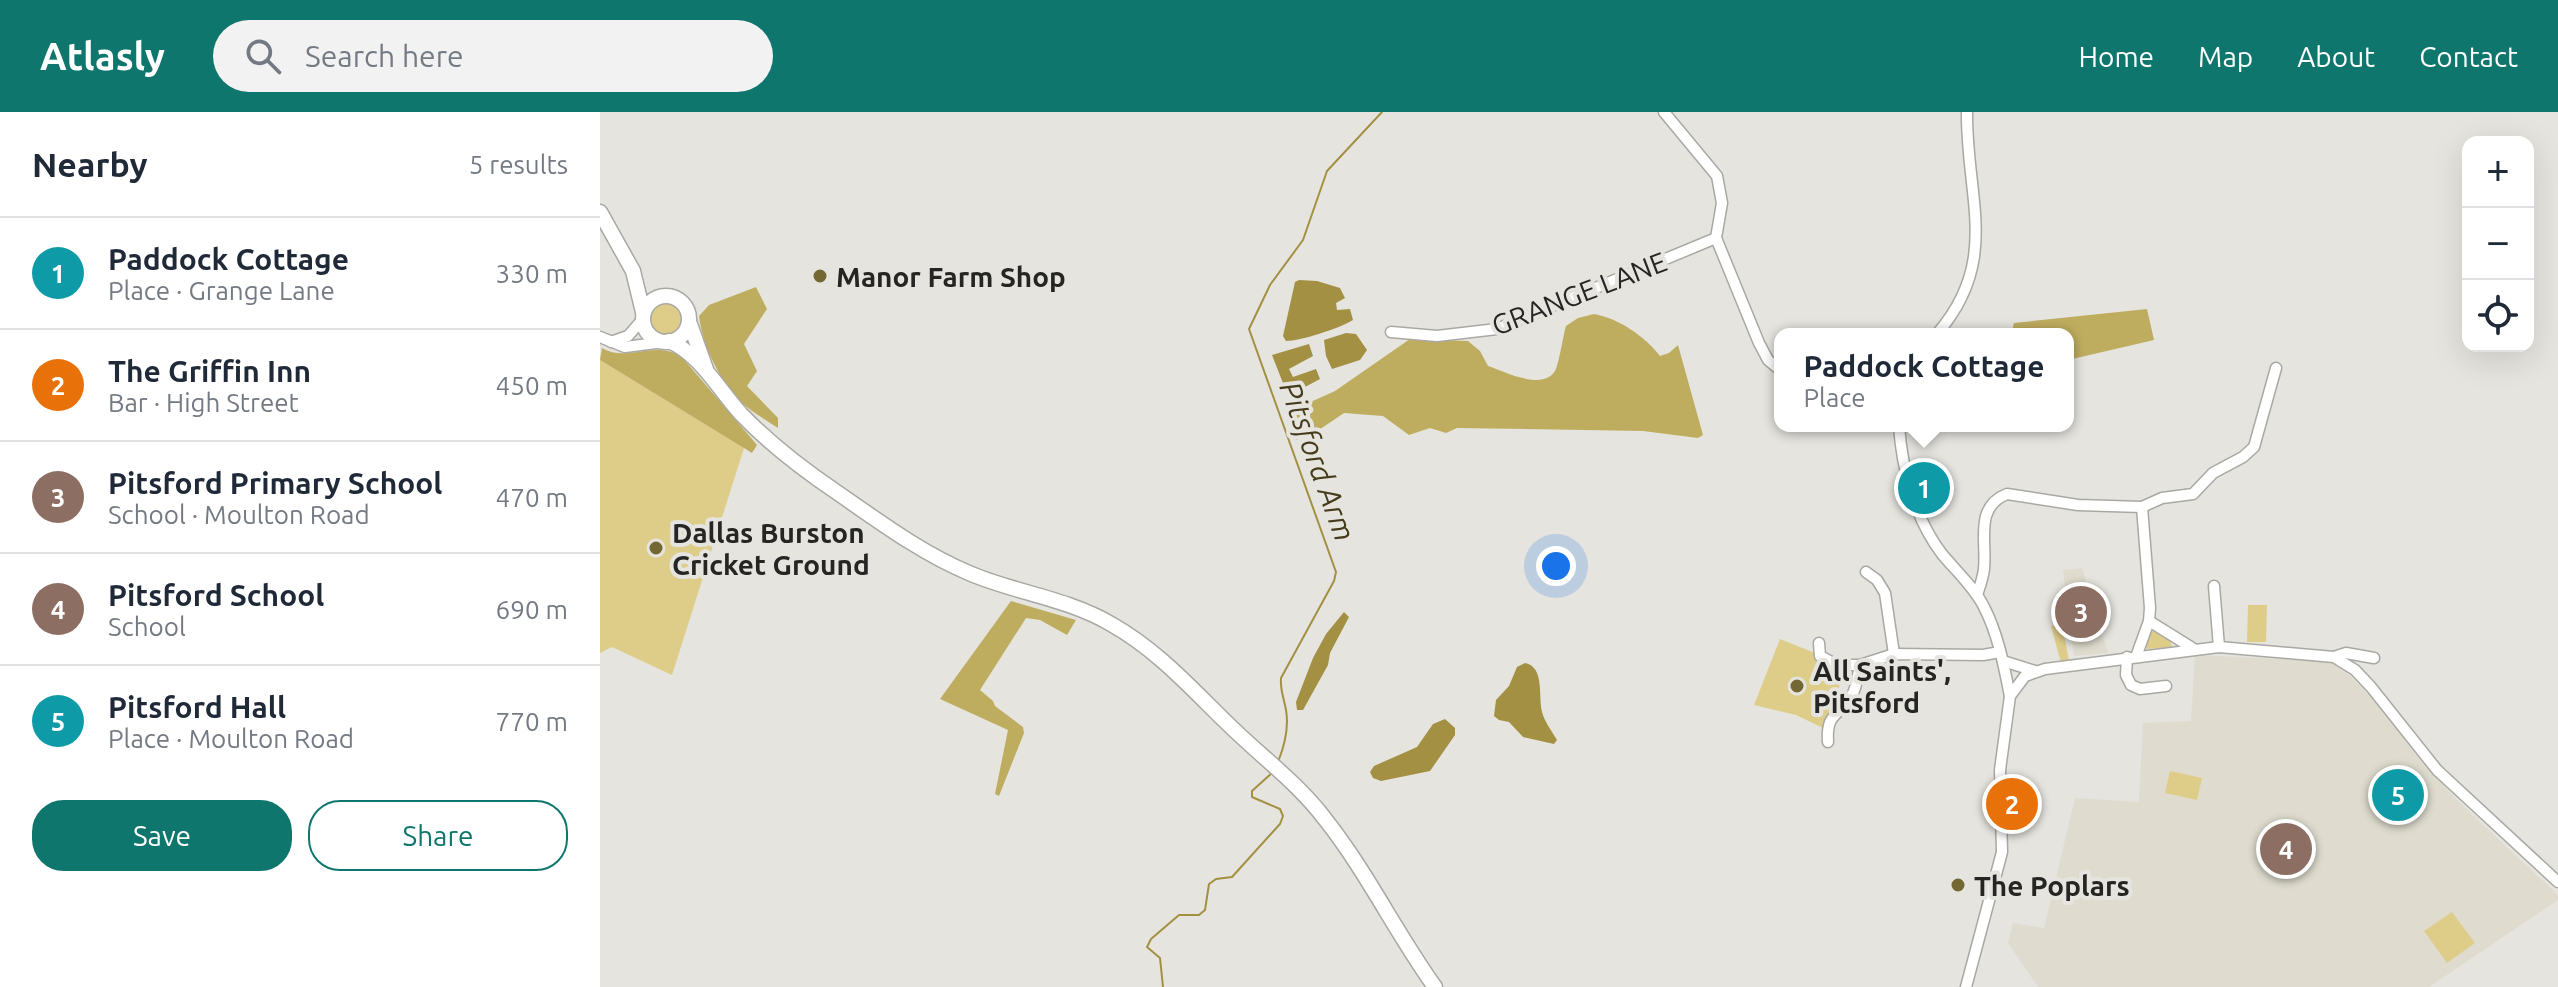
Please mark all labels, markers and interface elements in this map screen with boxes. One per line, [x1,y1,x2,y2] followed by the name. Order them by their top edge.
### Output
[213,20,773,92] search box
[241,34,285,78] icon: search
[40,35,165,77] text: Atlasly
[305,39,464,73] text: Search here
[2079,41,2154,72] text: Home
[2198,41,2253,72] text: Map
[2297,41,2375,72] text: About
[2419,41,2518,72] text: Contact
[2462,136,2534,352] map controls
[2462,136,2534,208] button: +
[32,145,147,183] text: Nearby
[469,150,568,179] text: 5 results
[2462,208,2534,280] button: −
[108,242,349,276] text: Paddock Cottage
[1487,245,1671,341] street label: GRANGE LANE
[51,259,65,288] text: 1
[496,259,568,288] text: 330 m
[836,261,1066,292] place label: Manor Farm Shop
[811,267,829,285] marker: Manor Farm Shop
[108,276,335,305] text: Place · Grange Lane
[2462,280,2534,352] button: locate
[1774,328,2074,432] popup
[1803,349,2045,383] text: Paddock Cottage
[108,354,311,388] text: The Griffin Inn
[51,371,65,400] text: 2
[496,371,568,400] text: 450 m
[1273,377,1363,545] water label: Pitsford Arm
[1803,383,1866,412] text: Place
[108,388,299,417] text: Bar · High Street
[1898,458,1950,518] pin: 1
[108,466,442,500] text: Pitsford Primary School
[51,483,65,512] text: 3
[496,483,568,512] text: 470 m
[108,500,370,529] text: School · Moulton Road
[672,517,870,580] place label: Dallas Burston Cricket Ground
[647,539,665,557] marker: Dallas Burston Cricket Ground
[1536,546,1576,586] your location
[108,578,324,612] text: Pitsford School
[2055,582,2107,642] pin: 3
[51,595,65,624] text: 4
[496,595,568,624] text: 690 m
[108,612,186,641] text: School
[1813,655,1951,718] place label: All Saints', Pitsford
[1788,677,1806,695] marker: All Saints', Pitsford
[108,690,286,724] text: Pitsford Hall
[51,707,65,736] text: 5
[496,707,568,736] text: 770 m
[108,724,354,753] text: Place · Moulton Road
[2372,765,2424,825] pin: 5
[1986,774,2038,834] pin: 2
[32,800,292,871] button: Save
[308,800,568,871] button: Share
[2260,819,2312,879] pin: 4
[1974,870,2130,901] place label: The Poplars
[1949,876,1967,894] marker: The Poplars

